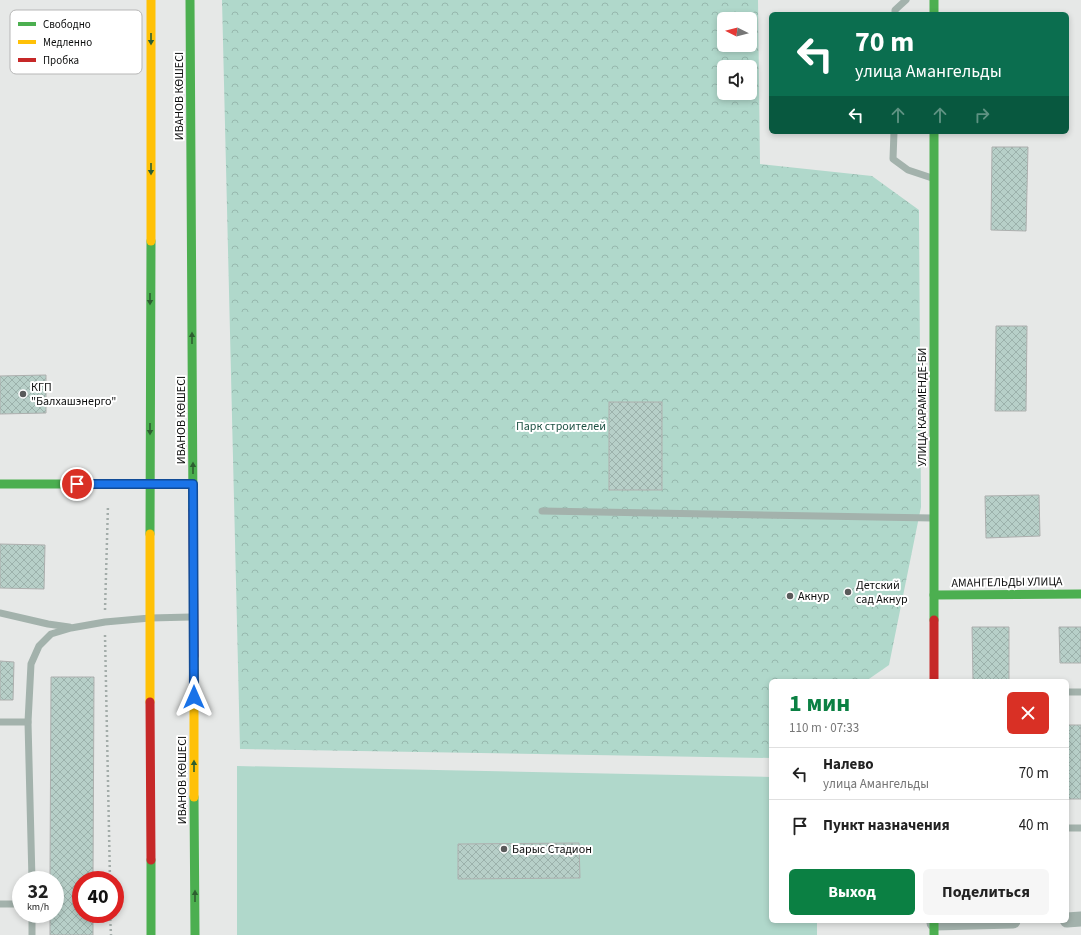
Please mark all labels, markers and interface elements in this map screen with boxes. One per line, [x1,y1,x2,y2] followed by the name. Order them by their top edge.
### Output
[10,10,142,74] legend
[717,12,757,52] north arrow
[717,12,757,100] map controls
[43,17,91,32] text: Свободно
[855,22,914,62] text: 70 m
[789,28,841,80] icon: left
[148,33,154,46] one-way arrow
[43,35,92,50] text: Медленно
[171,52,188,140] street label: ИВАНОВ КӨШЕСІ
[43,53,79,68] text: Пробка
[855,59,1002,84] text: улица Амангельды
[717,60,757,100] button: sound
[845,104,867,126] icon: left
[887,104,909,126] icon: ahead
[929,104,951,126] icon: ahead
[971,104,993,126] icon: right
[147,163,154,175] one-way arrow
[147,293,153,306] one-way arrow
[189,331,195,344] one-way arrow
[914,347,931,467] street label: УЛИЦА КАРАМЕНДЕ-БИ
[173,376,190,464] street label: ИВАНОВ КӨШЕСІ
[31,379,116,410] place label: КГП "Балхашэнерго"
[18,389,28,399] marker: КГП "Балхашэнерго"
[516,418,606,435] park label: Парк строителей
[147,423,153,436] one-way arrow
[190,461,196,474] one-way arrow
[60,467,94,501] pin
[66,473,88,495] icon: arrive
[951,573,1063,592] street label: АМАНГЕЛЬДЫ УЛИЦА
[856,577,908,608] place label: Детский сад Акнур
[843,587,853,597] marker: Детский сад Акнур
[798,588,830,605] place label: Акнур
[785,591,795,601] marker: Акнур
[173,676,215,718] position arrow
[789,686,850,721] text: 1 мин
[1007,692,1049,734] button: close
[789,719,859,737] text: 110 m · 07:33
[174,736,191,824] street label: ИВАНОВ КӨШЕСІ
[823,754,874,775] text: Налево
[191,759,197,772] one-way arrow
[789,763,811,785] icon: left
[1019,763,1049,784] text: 70 m
[823,775,929,793] text: улица Амангельды
[789,815,811,837] icon: arrive
[823,815,950,836] text: Пункт назначения
[1019,815,1049,836] text: 40 m
[512,841,592,858] place label: Барыс Стадион
[499,844,509,854] marker: Барыс Стадион
[789,869,915,915] button: Выход
[923,869,1049,915] button: Поделиться
[72,871,124,923] speed limit sign: 40
[27,878,49,906] text: 32
[192,889,198,902] one-way arrow
[27,900,49,914] text: km/h

